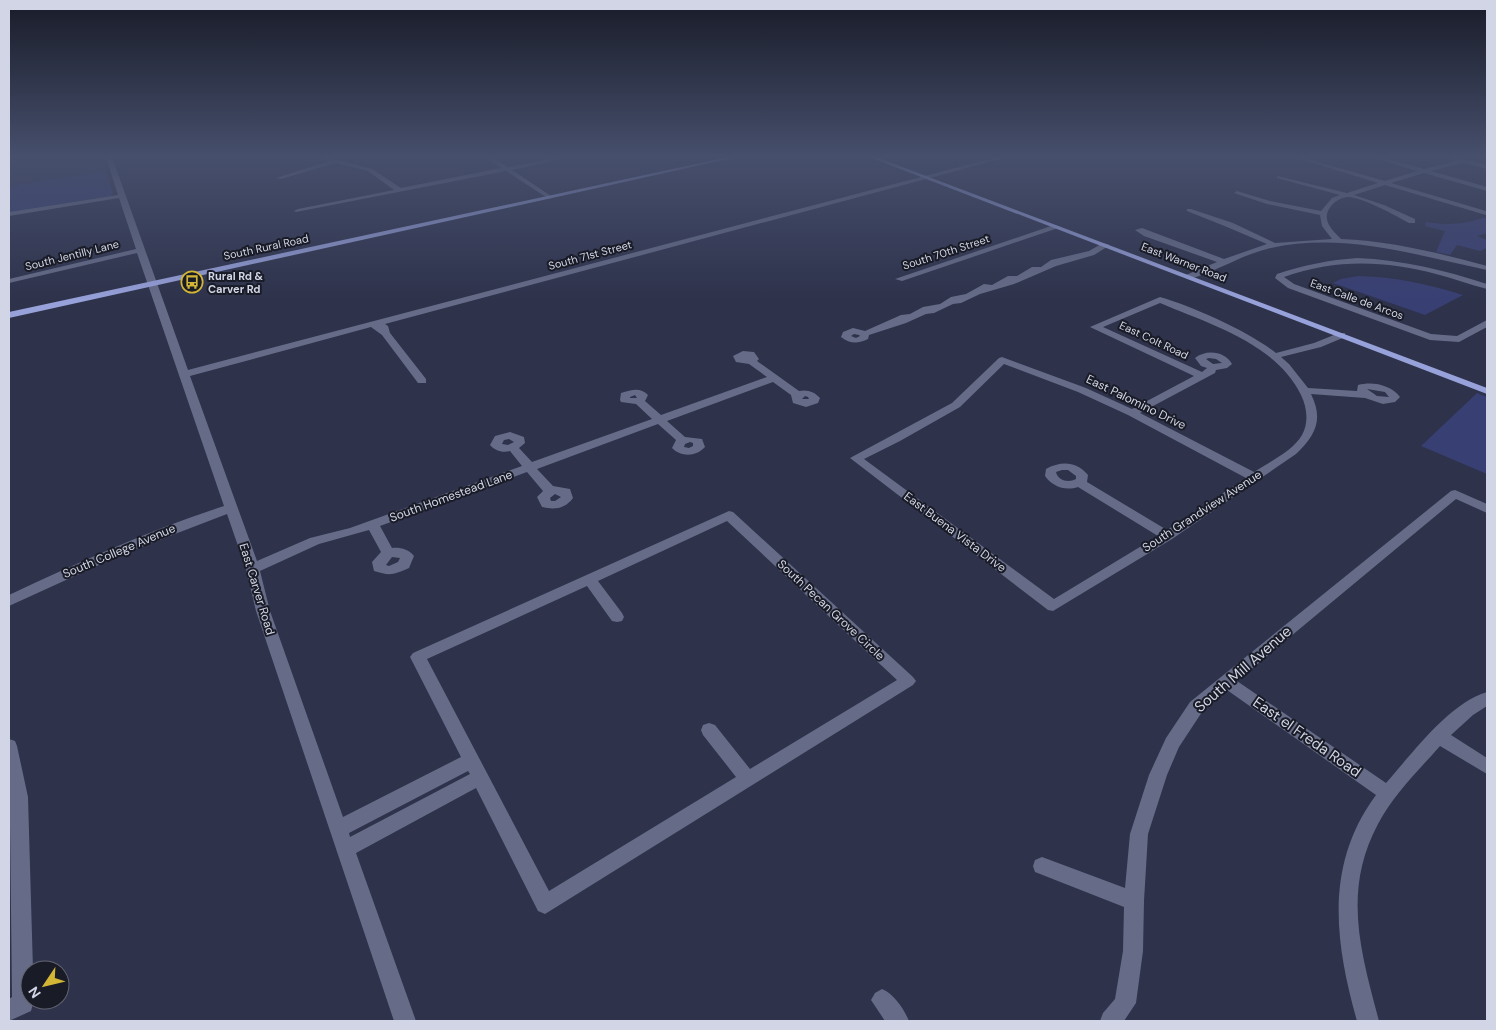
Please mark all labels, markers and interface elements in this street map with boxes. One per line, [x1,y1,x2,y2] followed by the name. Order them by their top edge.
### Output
[222,231,310,263] street label: South Rural Road
[901,231,991,273] street label: South 70th Street
[24,237,120,273] street label: South Jentilly Lane
[547,237,633,273] street label: South 71st Street
[1139,239,1229,285] street label: East Warner Road
[208,269,264,296] place label: Rural Rd & Carver Rd
[180,270,204,294] bus stop icon: Rural Rd & Carver Rd
[1308,276,1406,322] street label: East Calle de Arcos
[1117,318,1191,362] street label: East Colt Road
[1083,371,1189,433] street label: East Palomino Drive
[387,466,515,526] street label: South Homestead Lane
[1139,466,1265,556] street label: South Grandview Avenue
[901,488,1009,576] street label: East Buena Vista Drive
[60,520,178,582] street label: South College Avenue
[235,541,279,637] street label: East Carver Road
[774,556,888,664] street label: South Pecan Grove Circle
[1190,621,1296,717] street label: South Mill Avenue
[1249,692,1365,782] street label: East el Freda Road
[20,960,70,1010] north arrow
[24,983,45,1002] text: N

